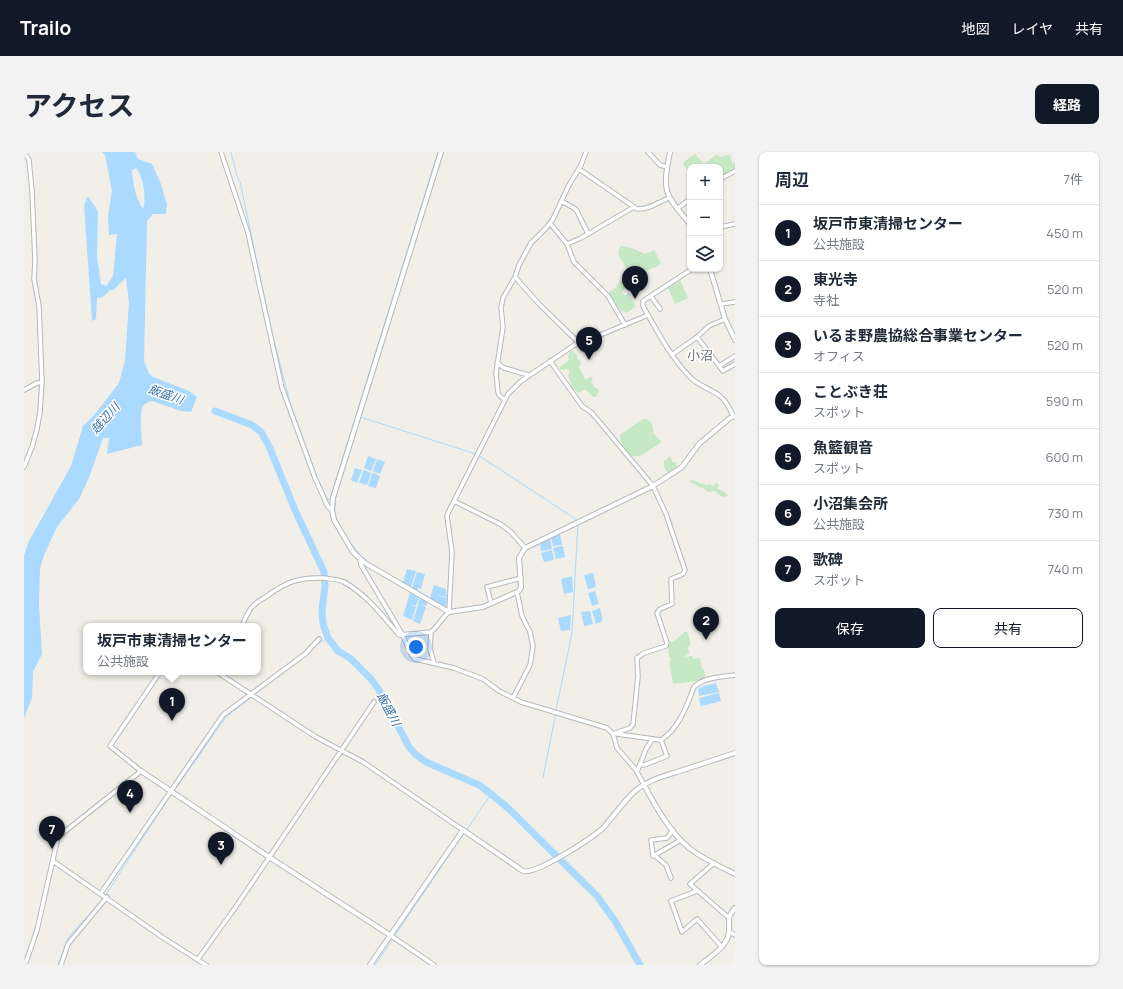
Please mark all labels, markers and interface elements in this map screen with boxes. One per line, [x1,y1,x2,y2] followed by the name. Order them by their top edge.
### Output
[20,15,71,41] text: Trailo
[961,19,989,38] text: 地図
[1011,19,1053,38] text: レイヤ
[1075,19,1103,38] text: 共有
[1035,84,1099,124] button: 経路
[24,86,135,124] text: アクセス
[687,164,723,272] map controls
[687,164,723,200] button: +
[775,168,809,191] text: 周辺
[1063,170,1083,188] text: 7件
[687,200,723,236] button: −
[813,213,963,234] text: 坂戸市東清掃センター
[785,224,791,242] text: 1
[1046,224,1083,242] text: 450 m
[813,235,865,253] text: 公共施設
[687,236,723,272] button: layers
[622,266,648,299] pin: 6
[813,269,858,290] text: 東光寺
[784,280,792,298] text: 2
[1047,280,1083,298] text: 520 m
[813,291,839,309] text: 寺社
[813,325,1023,346] text: いるま野農協総合事業センター
[576,327,602,360] pin: 5
[784,336,792,354] text: 3
[1047,336,1083,354] text: 520 m
[687,346,713,364] district label: 小沼
[813,347,865,365] text: オフィス
[146,380,188,409] water label: 飯盛川
[813,381,888,402] text: ことぶき荘
[784,392,792,410] text: 4
[1046,392,1083,410] text: 590 m
[87,397,125,437] water label: 越辺川
[813,403,865,421] text: スポット
[813,437,873,458] text: 魚籃観音
[784,448,792,466] text: 5
[1045,448,1083,466] text: 600 m
[813,459,865,477] text: スポット
[813,493,888,514] text: 小沼集会所
[784,504,792,522] text: 6
[1048,504,1083,522] text: 730 m
[813,515,865,533] text: 公共施設
[813,549,843,570] text: 歌碑
[785,560,791,578] text: 7
[1048,560,1083,578] text: 740 m
[813,571,865,589] text: スポット
[693,607,719,640] pin: 2
[775,608,925,648] button: 保存
[933,608,1083,648] button: 共有
[83,623,261,675] popup
[97,630,247,651] text: 坂戸市東清掃センター
[406,637,426,657] your location
[97,652,149,670] text: 公共施設
[159,688,185,721] pin: 1
[373,689,406,731] water label: 飯盛川
[117,780,143,813] pin: 4
[39,816,65,849] pin: 7
[208,832,234,865] pin: 3

